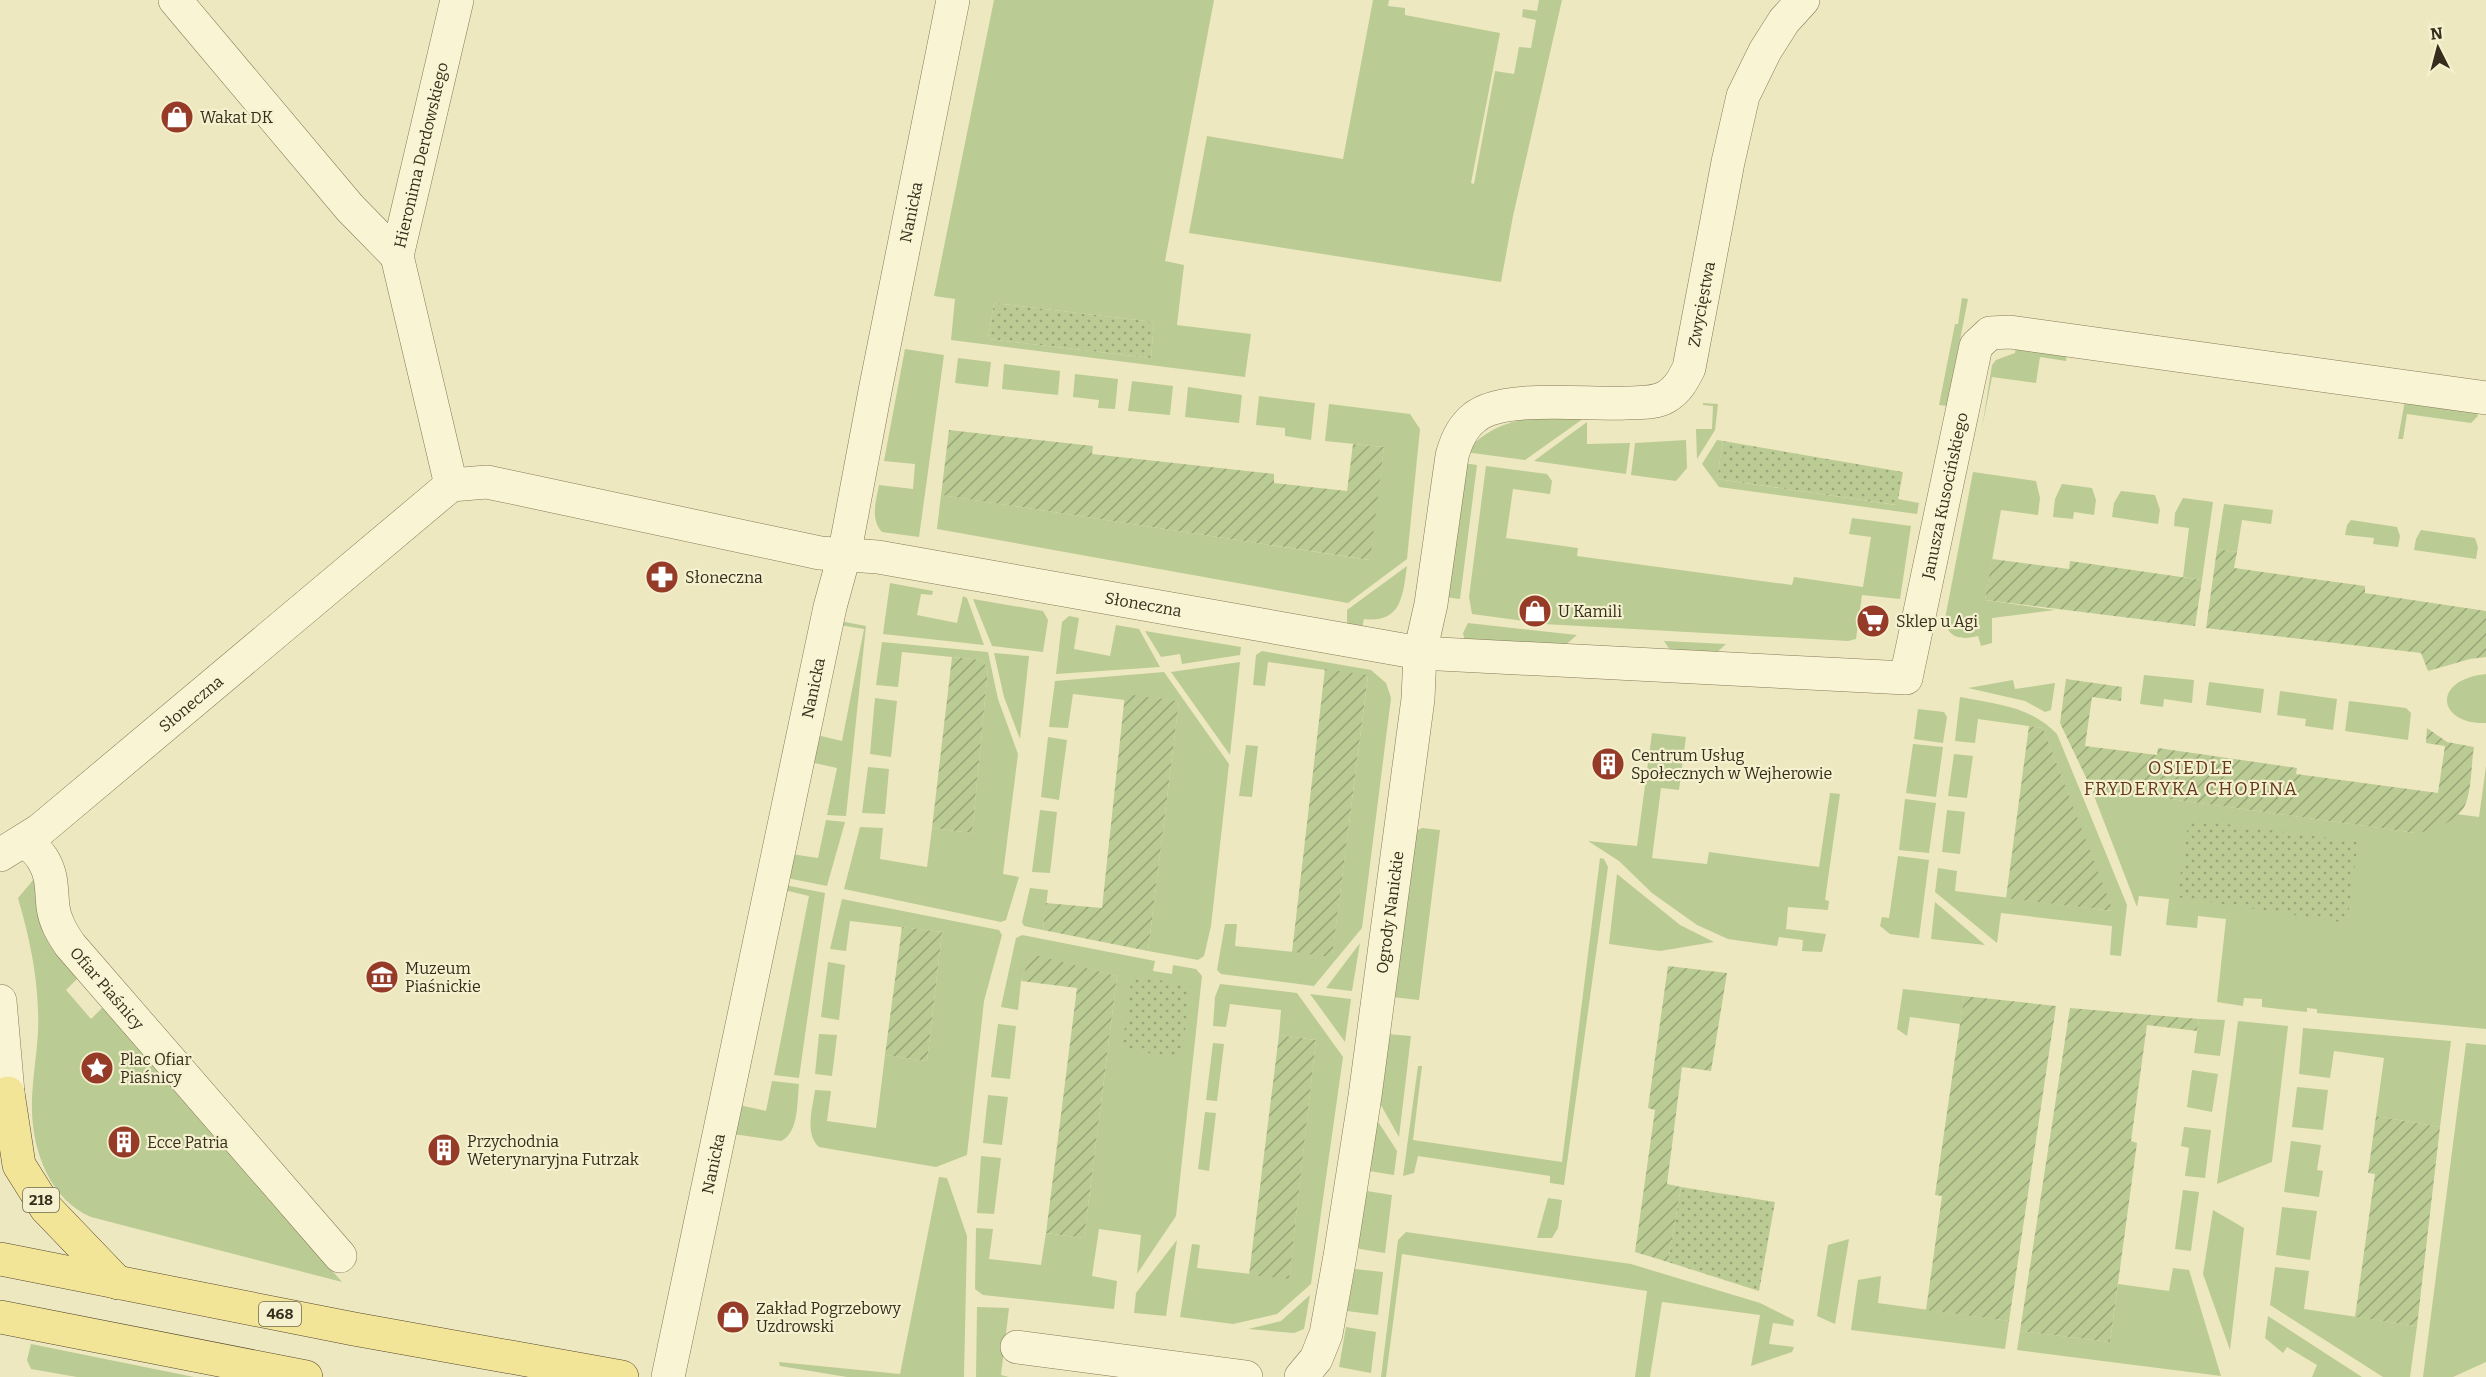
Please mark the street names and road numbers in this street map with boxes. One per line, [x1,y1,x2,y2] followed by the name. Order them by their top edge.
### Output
[390,60,452,250] street label: Hieronima Derdowskiego
[896,180,927,244] street label: Nanicka
[1684,260,1719,349] street label: Zwycięstwa
[1918,411,1972,582] street label: Janusza Kusocińskiego
[1103,588,1184,621] street label: Słoneczna
[798,656,829,720] street label: Nanicka
[155,671,227,736] street label: Słoneczna
[1372,850,1408,975] street label: Ogrody Nanickie
[66,943,148,1034] street label: Ofiar Piaśnicy
[698,1132,729,1196] street label: Nanicka
[23,1188,59,1212] road number: 218
[259,1302,301,1326] road number: 468

